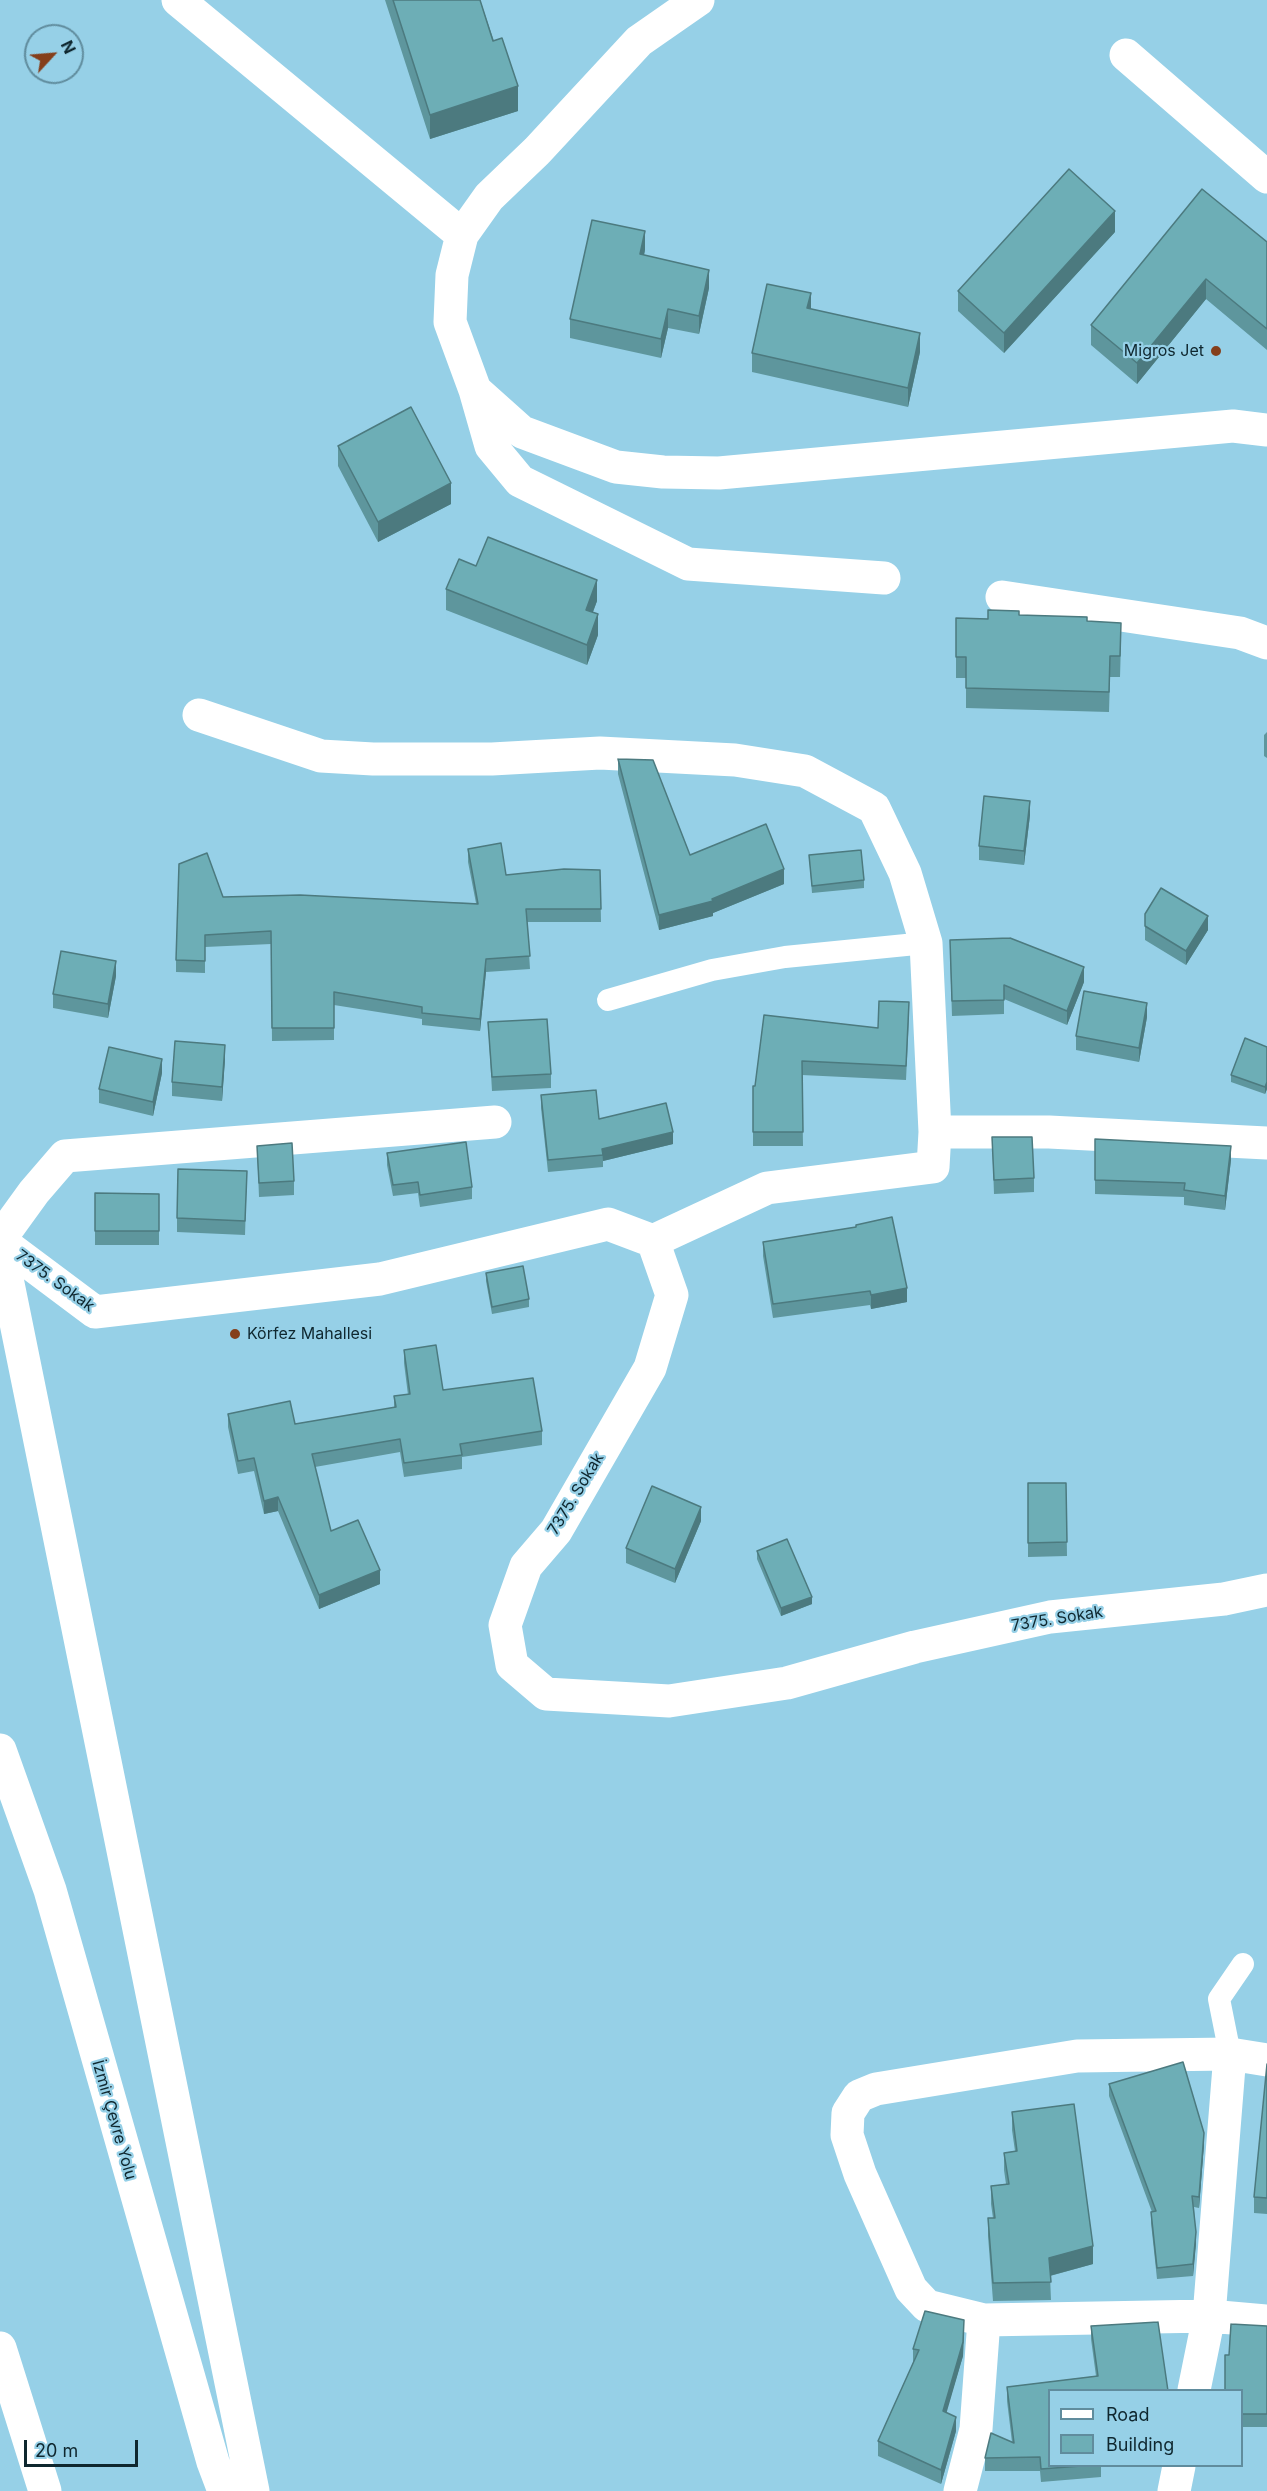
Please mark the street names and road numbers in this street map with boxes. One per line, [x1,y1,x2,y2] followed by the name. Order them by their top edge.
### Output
[12,1246,98,1316] street label: 7375. Sokak
[544,1449,608,1539] street label: 7375. Sokak
[1010,1602,1104,1636] street label: 7375. Sokak
[88,2058,140,2182] street label: İzmir Çevre Yolu

